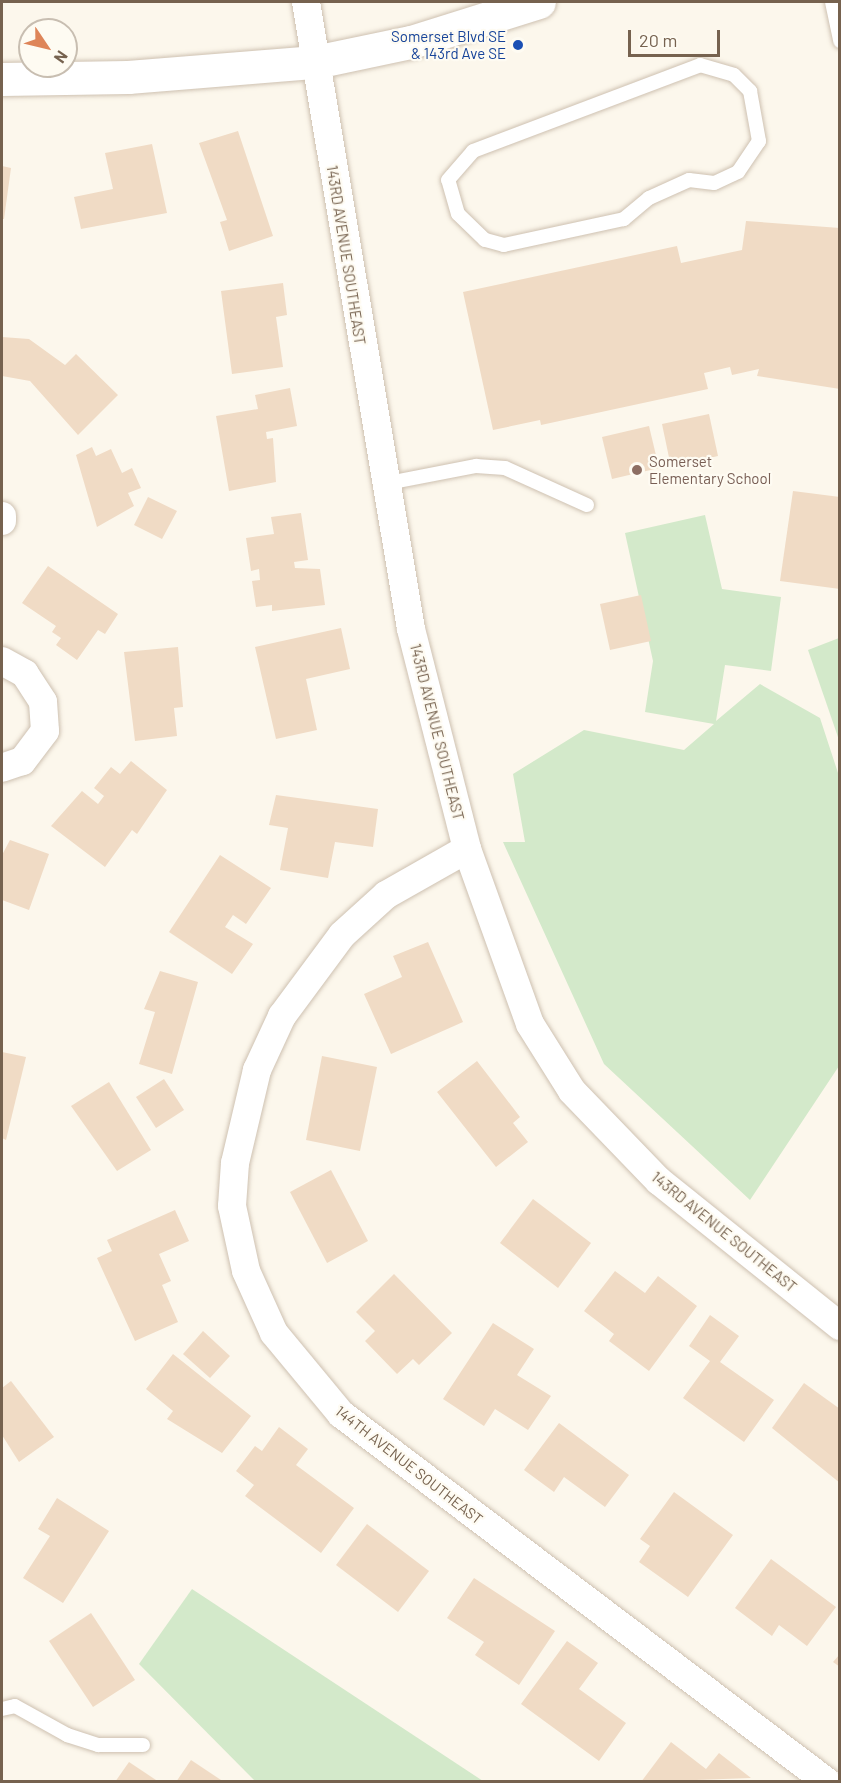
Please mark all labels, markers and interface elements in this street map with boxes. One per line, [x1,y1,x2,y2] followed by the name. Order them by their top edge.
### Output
[18,18,78,78] north arrow
[631,18,722,56] scale bar
[391,27,506,62] place label: Somerset Blvd SE & 143rd Ave SE
[639,29,677,51] text: 20 m
[511,38,525,52] marker: Somerset Blvd SE & 143rd Ave SE
[51,48,72,67] text: N
[323,164,369,346] street label: 143RD AVENUE SOUTHEAST
[649,452,771,487] place label: Somerset Elementary School
[630,463,644,477] marker: Somerset Elementary School
[406,642,468,822] street label: 143RD AVENUE SOUTHEAST
[648,1168,800,1296] street label: 143RD AVENUE SOUTHEAST
[332,1402,486,1528] street label: 144TH AVENUE SOUTHEAST

